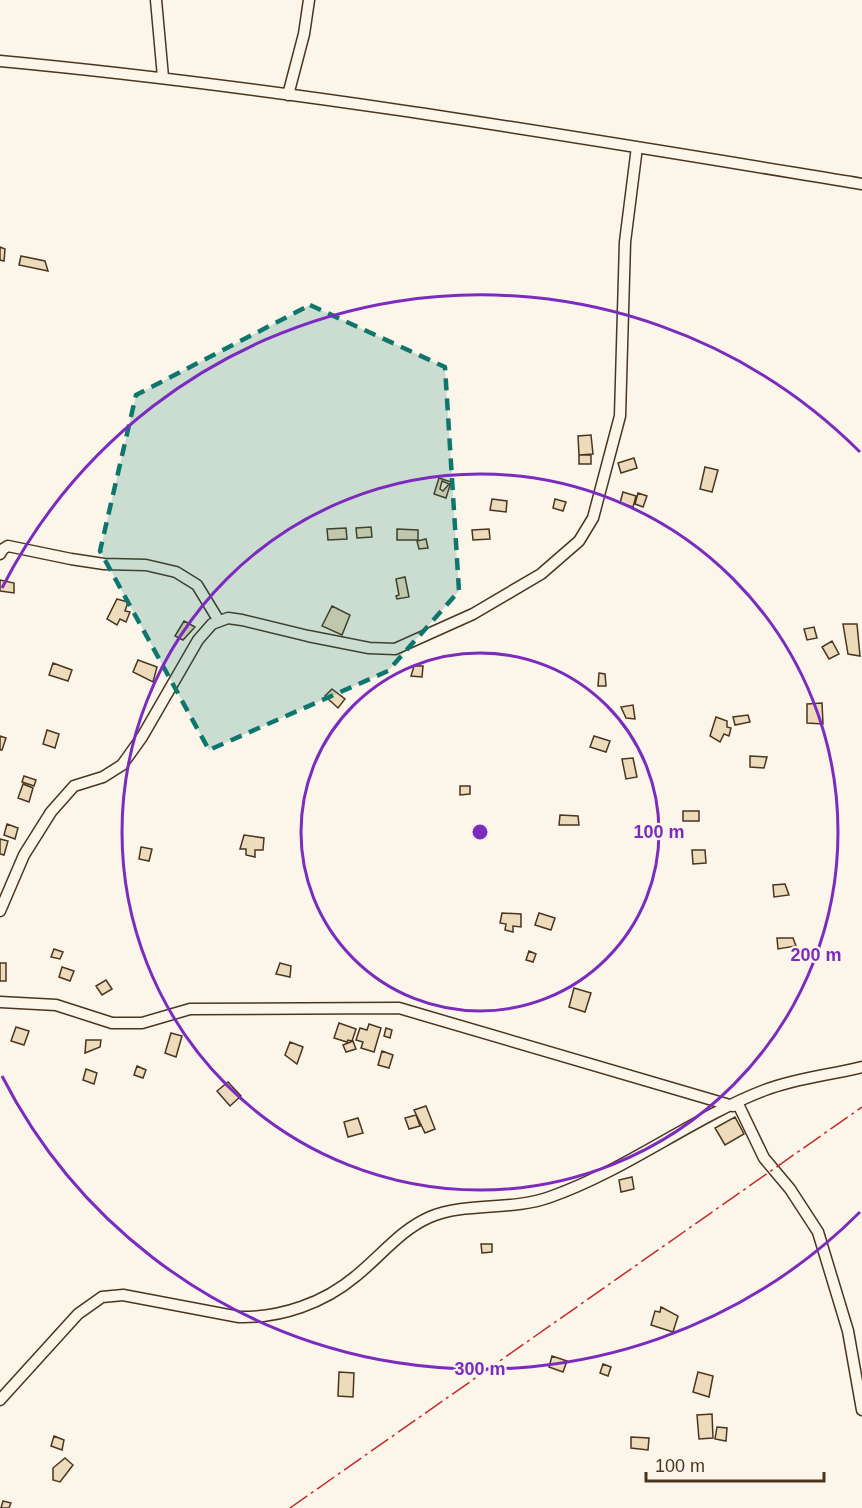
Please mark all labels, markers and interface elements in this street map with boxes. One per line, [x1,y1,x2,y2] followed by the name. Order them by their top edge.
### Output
[470,822,490,842] centre of rings
[633,822,685,842] text: 100 m
[790,945,842,965] text: 200 m
[454,1359,506,1379] text: 300 m
[646,1445,824,1483] scale bar
[655,1456,705,1476] text: 100 m

